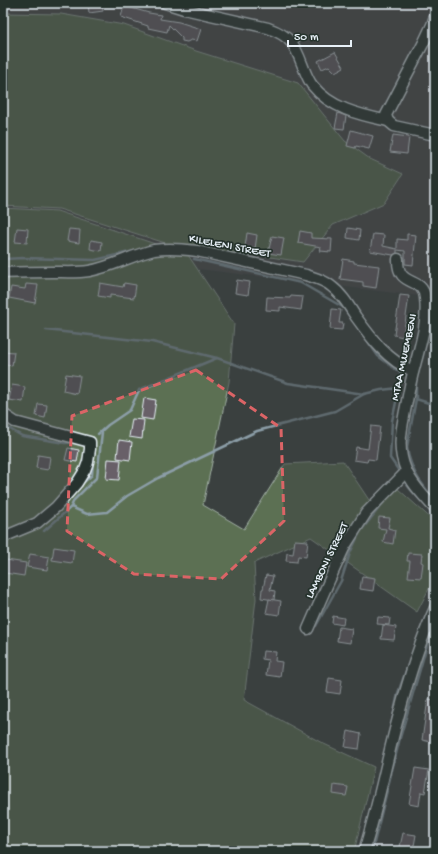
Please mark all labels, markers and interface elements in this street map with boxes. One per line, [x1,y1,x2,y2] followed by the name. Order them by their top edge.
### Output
[288,22,351,48] scale bar
[294,31,319,45] text: 50 m
[188,232,273,262] street label: KILELENI STREET
[389,313,421,402] street label: MTAA MWEMBENI
[303,519,353,601] street label: LAMBONI STREET

